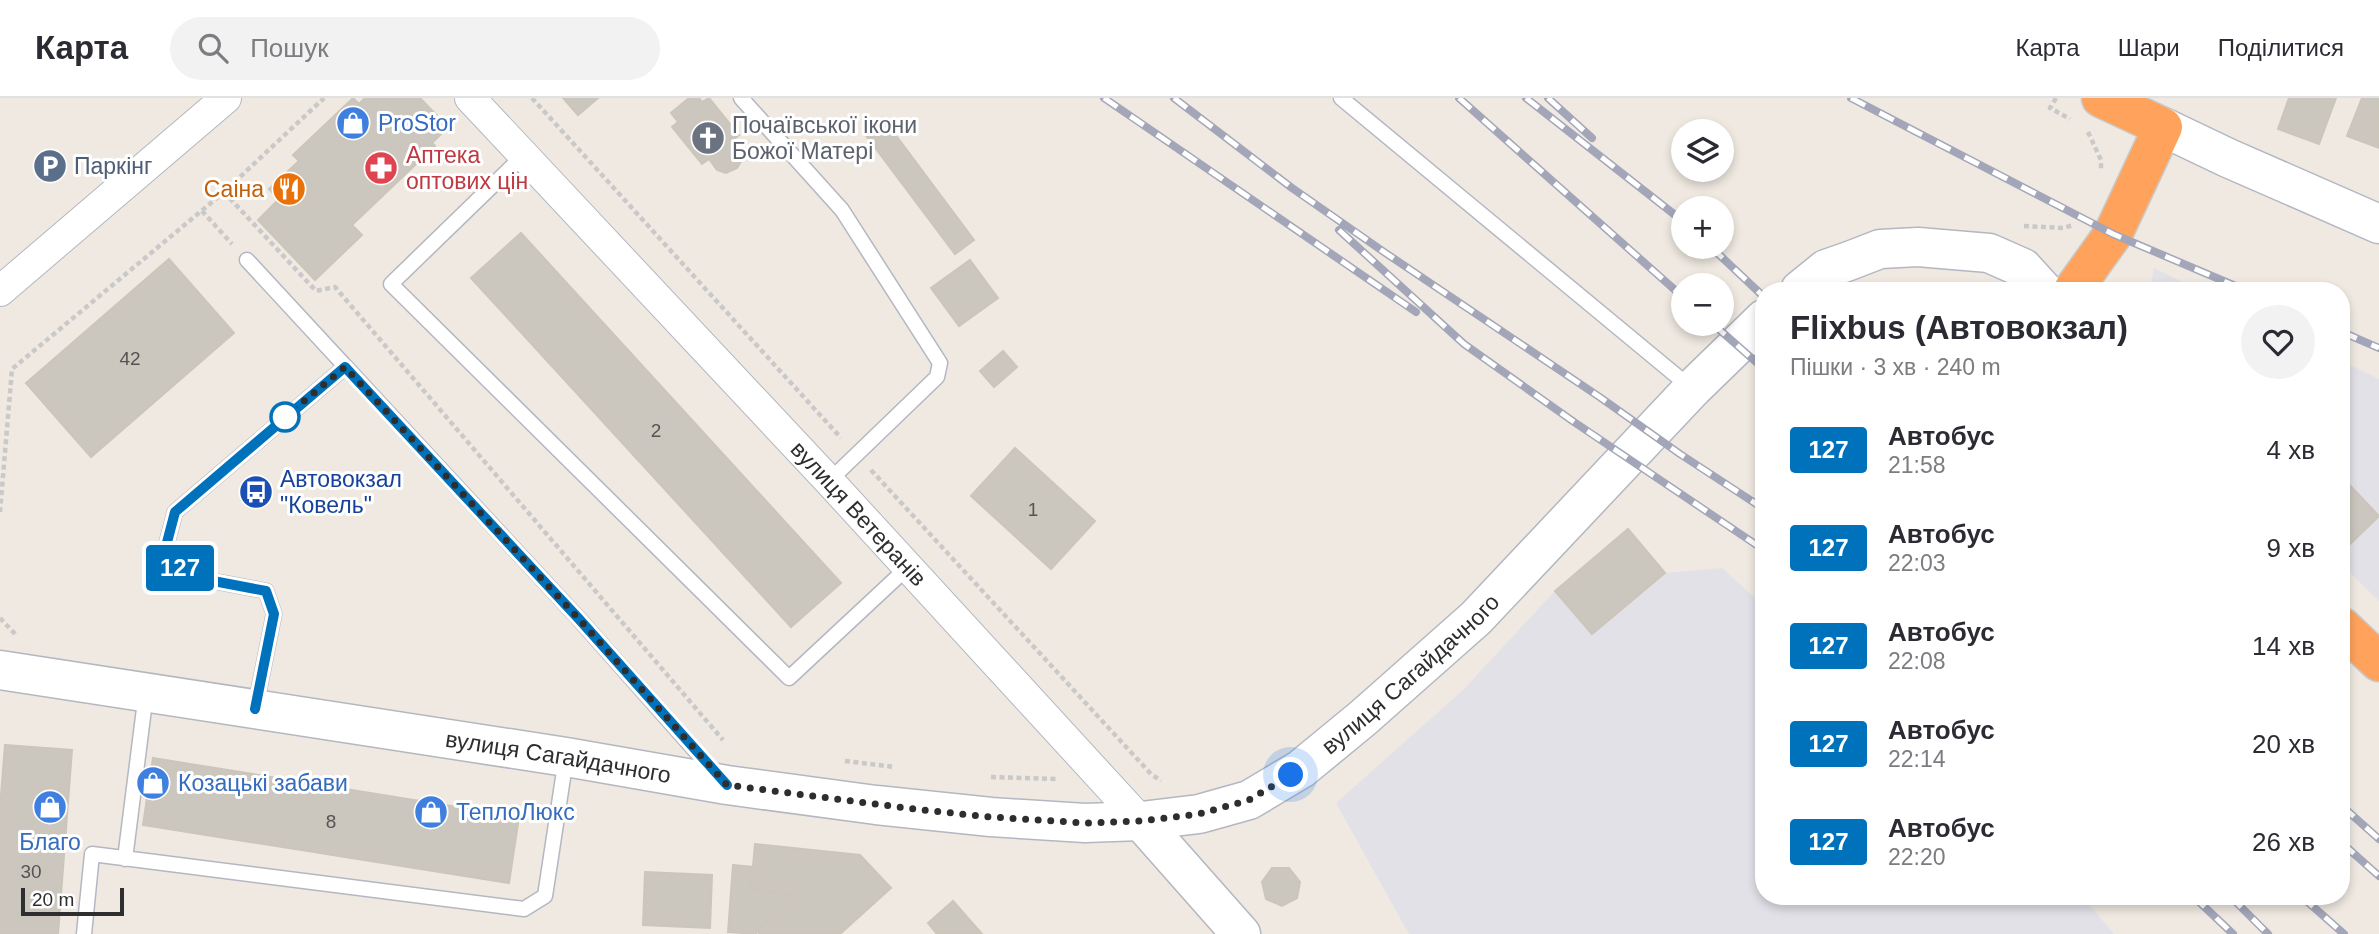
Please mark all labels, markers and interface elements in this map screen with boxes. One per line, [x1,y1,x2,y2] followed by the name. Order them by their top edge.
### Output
[170,17,660,80] search box
[35,29,128,66] text: Карта
[194,29,232,67] icon: search
[250,33,329,63] text: Пошук
[2015,34,2080,61] text: Карта
[2118,34,2180,61] text: Шари
[2218,34,2344,61] text: Поділитися
[334,104,372,142] shop icon: ProStor
[378,110,456,136] place label: ProStor
[732,112,917,164] place label: Почаївської ікони Божої Матері
[689,119,727,157] church icon: Почаївської ікони Божої Матері
[1671,119,1734,336] map controls
[1671,119,1734,182] button: layers
[406,142,528,194] place label: Аптека оптових цін
[31,147,69,185] parking icon: Паркінг
[362,149,400,187] pharmacy icon: Аптека оптових цін
[74,153,152,179] place label: Паркінг
[270,170,308,208] restaurant icon: Саіна
[204,176,264,202] place label: Саіна
[1671,196,1734,259] button: +
[1671,273,1734,336] button: −
[2241,305,2315,379] button: heart
[1790,309,2128,346] text: Flixbus (Автовокзал)
[119,348,141,369] house number: 42
[1790,354,2001,380] text: Пішки · 3 хв · 240 m
[270,402,300,432] unlabelled marker
[651,420,661,441] house number: 2
[1888,421,1995,451] text: Автобус
[2267,435,2315,465] text: 4 хв
[786,436,932,591] street label: вулиця Ветеранів
[1808,436,1849,463] text: 127
[1888,452,1946,478] text: 21:58
[280,466,402,518] place label: Автовокзал "Ковель"
[237,473,275,511] bus stop icon: Автовокзал "Ковель"
[1028,499,1038,520] house number: 1
[1888,519,1995,549] text: Автобус
[2267,533,2315,563] text: 9 хв
[1808,534,1849,561] text: 127
[140,545,220,591] line badge: 127
[1888,550,1946,576] text: 22:03
[160,554,200,581] text: 127
[1317,589,1505,759] street label: вулиця Сагайдачного
[1888,617,1995,647] text: Автобус
[2252,631,2315,661] text: 14 хв
[1808,632,1849,659] text: 127
[1888,648,1946,674] text: 22:08
[1888,715,1995,745] text: Автобус
[444,726,673,788] street label: вулиця Сагайдачного
[2252,729,2315,759] text: 20 хв
[1808,730,1849,757] text: 127
[1888,746,1946,772] text: 22:14
[1273,757,1308,792] your location
[134,764,172,802] shop icon: Козацькі забави
[178,770,348,796] place label: Козацькі забави
[31,788,69,826] shop icon: Благо
[412,793,450,831] shop icon: ТеплоЛюкс
[456,799,575,825] place label: ТеплоЛюкс
[326,811,336,832] house number: 8
[1888,813,1995,843] text: Автобус
[2252,827,2315,857] text: 26 хв
[1808,828,1849,855] text: 127
[19,829,81,855] place label: Благо
[1888,844,1946,870] text: 22:20
[20,861,42,882] house number: 30
[21,885,124,917] scale bar
[32,889,74,910] text: 20 m

